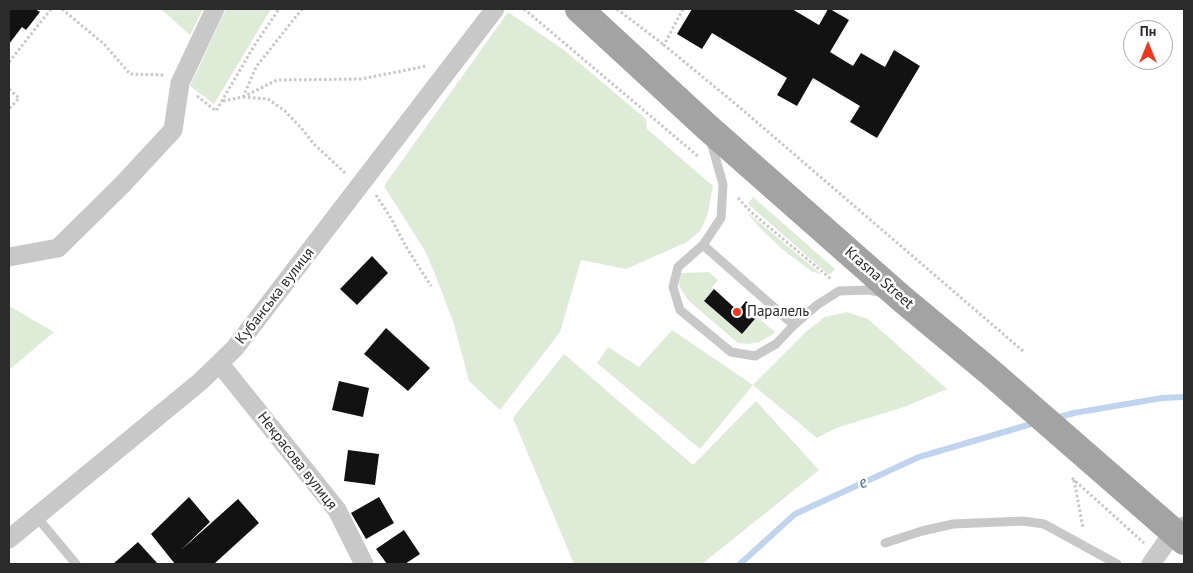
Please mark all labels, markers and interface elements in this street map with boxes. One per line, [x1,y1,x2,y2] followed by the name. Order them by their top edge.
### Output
[1123,20,1173,70] north arrow
[1140,22,1156,40] text: Пн
[841,243,917,313] street label: Krasna Street
[232,244,318,348] street label: Кубанська вулиця
[747,303,809,321] place label: Паралель
[731,306,743,318] marker: Паралель
[253,409,341,513] street label: Некрасова вулиця
[856,473,870,493] water label: e

